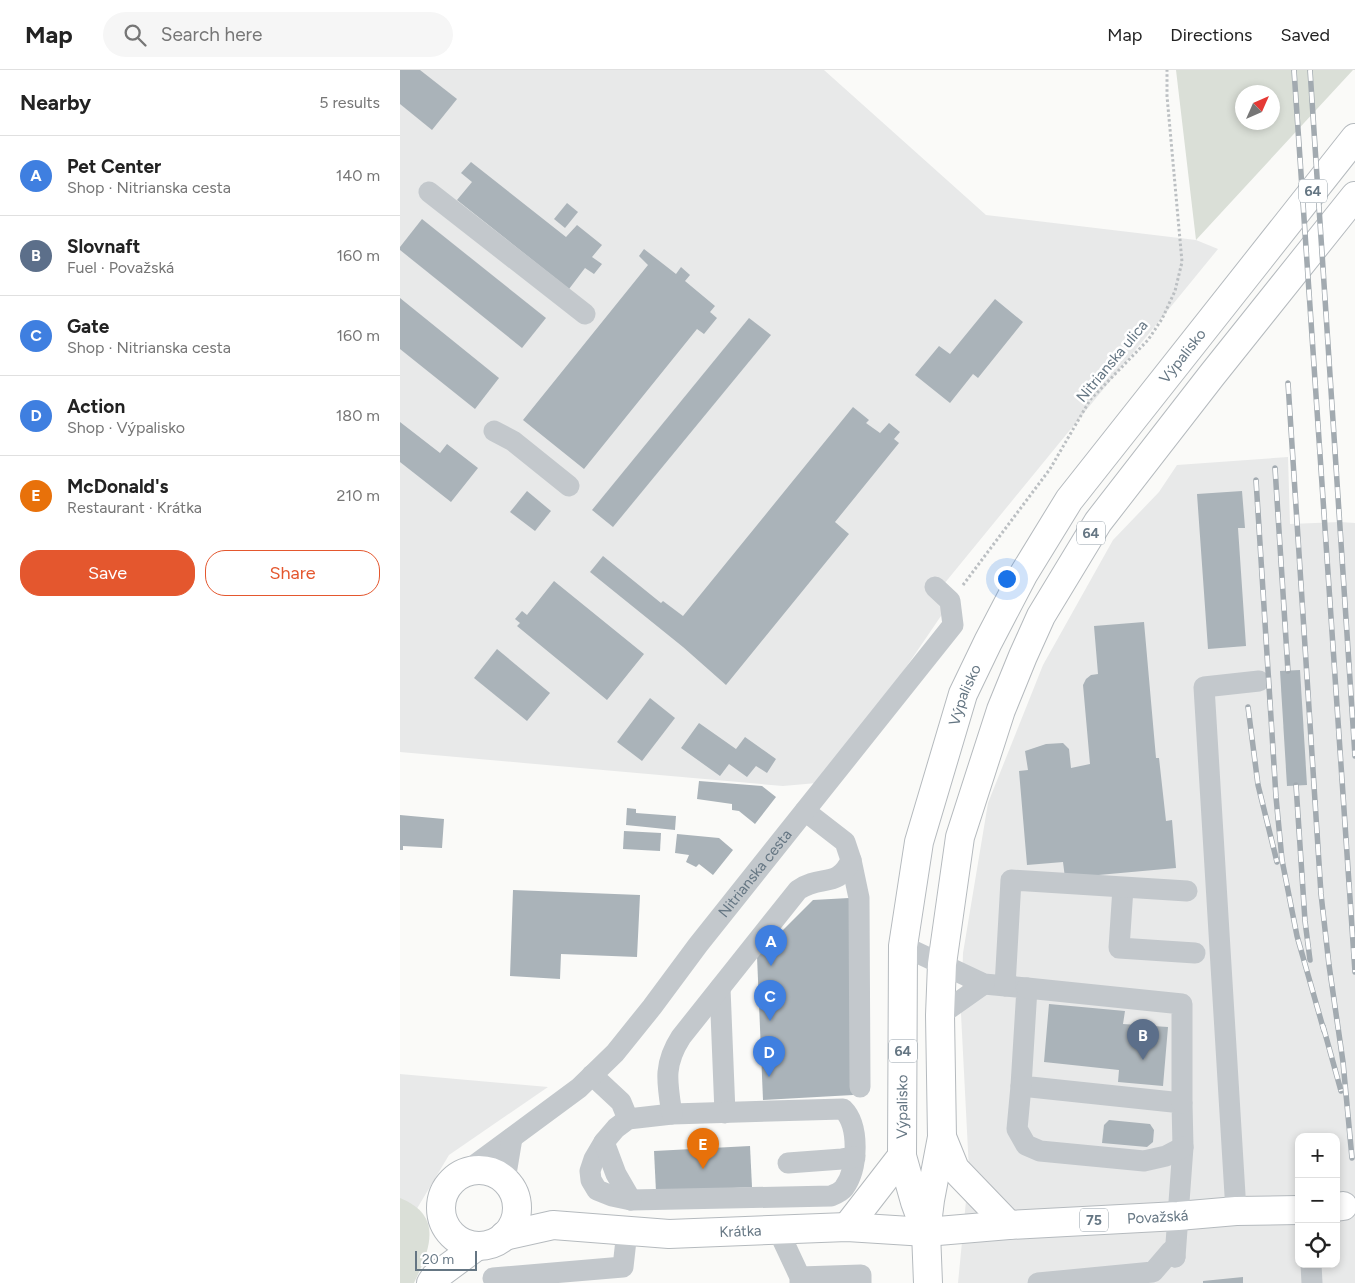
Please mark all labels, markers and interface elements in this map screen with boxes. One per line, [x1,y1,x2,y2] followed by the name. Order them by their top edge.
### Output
[103,12,453,57] search box
[25,20,73,49] text: Map
[121,21,149,49] icon: search
[161,23,262,46] text: Search here
[1107,24,1142,46] text: Map
[1170,24,1252,46] text: Directions
[1280,24,1330,46] text: Saved
[1235,85,1280,130] north arrow
[20,90,91,115] text: Nearby
[319,93,380,112] text: 5 results
[67,155,161,178] text: Pet Center
[30,166,42,185] text: A
[336,166,380,185] text: 140 m
[67,178,231,197] text: Shop · Nitrianska cesta
[1299,180,1327,202] road number: 64
[67,235,140,258] text: Slovnaft
[31,246,41,265] text: B
[337,246,380,265] text: 160 m
[67,258,174,277] text: Fuel · Považská
[67,315,109,338] text: Gate
[1072,316,1152,406] street label: Nitrianska ulica
[1156,325,1210,387] street label: Výpalisko
[30,326,42,345] text: C
[337,326,380,345] text: 160 m
[67,338,231,357] text: Shop · Nitrianska cesta
[67,395,125,418] text: Action
[30,406,42,425] text: D
[336,406,380,425] text: 180 m
[67,418,185,437] text: Shop · Výpalisko
[67,475,168,498] text: McDonald's
[31,486,41,505] text: E
[337,486,380,505] text: 210 m
[67,498,202,517] text: Restaurant · Krátka
[1077,522,1105,544] road number: 64
[20,550,195,596] button: Save
[205,550,380,596] button: Share
[994,566,1020,592] your location
[945,661,985,728] street label: Výpalisko
[715,826,796,921] street label: Nitrianska cesta
[755,925,787,966] pin: A
[754,980,786,1021] pin: C
[1127,1019,1159,1060] pin: B
[753,1036,785,1077] pin: D
[889,1039,917,1062] road number: 64
[893,1074,911,1139] street label: Výpalisko
[687,1128,719,1169] pin: E
[1295,1133,1340,1268] map controls
[1295,1133,1340,1178] button: +
[1295,1178,1340,1223] button: −
[1126,1206,1189,1228] street label: Považská
[1080,1208,1108,1232] road number: 75
[719,1221,762,1241] street label: Krátka
[1295,1223,1340,1268] button: locate
[415,1248,478,1271] scale bar
[422,1251,454,1268] text: 20 m

